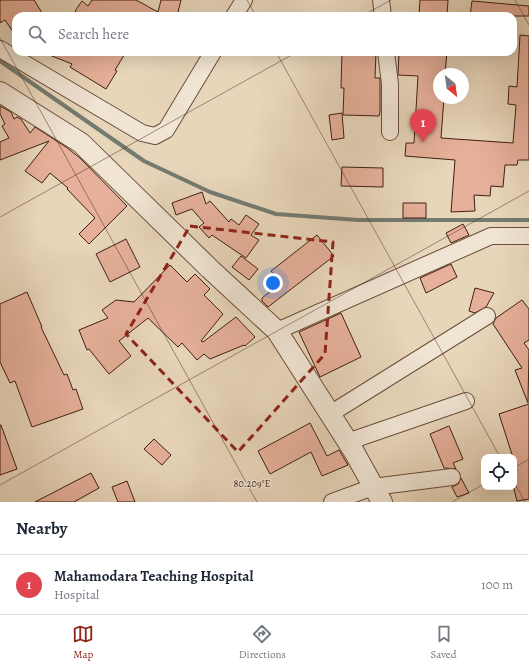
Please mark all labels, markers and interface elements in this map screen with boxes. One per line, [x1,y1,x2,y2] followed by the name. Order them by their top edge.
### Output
[12,12,517,56] search box
[26,23,48,45] icon: search
[58,24,129,44] text: Search here
[433,68,469,104] north arrow
[410,109,436,142] pin: 1
[263,273,283,293] your location
[481,454,517,490] map controls
[481,454,517,490] button: locate
[234,477,270,490] text: 80.209°E
[16,517,67,540] text: Nearby
[54,566,254,586] text: Mahamodara Teaching Hospital
[27,576,31,593] text: 1
[481,576,513,593] text: 100 m
[54,586,99,603] text: Hospital
[72,623,94,662] tab: Map
[239,623,286,662] tab: Directions
[431,623,457,662] tab: Saved

